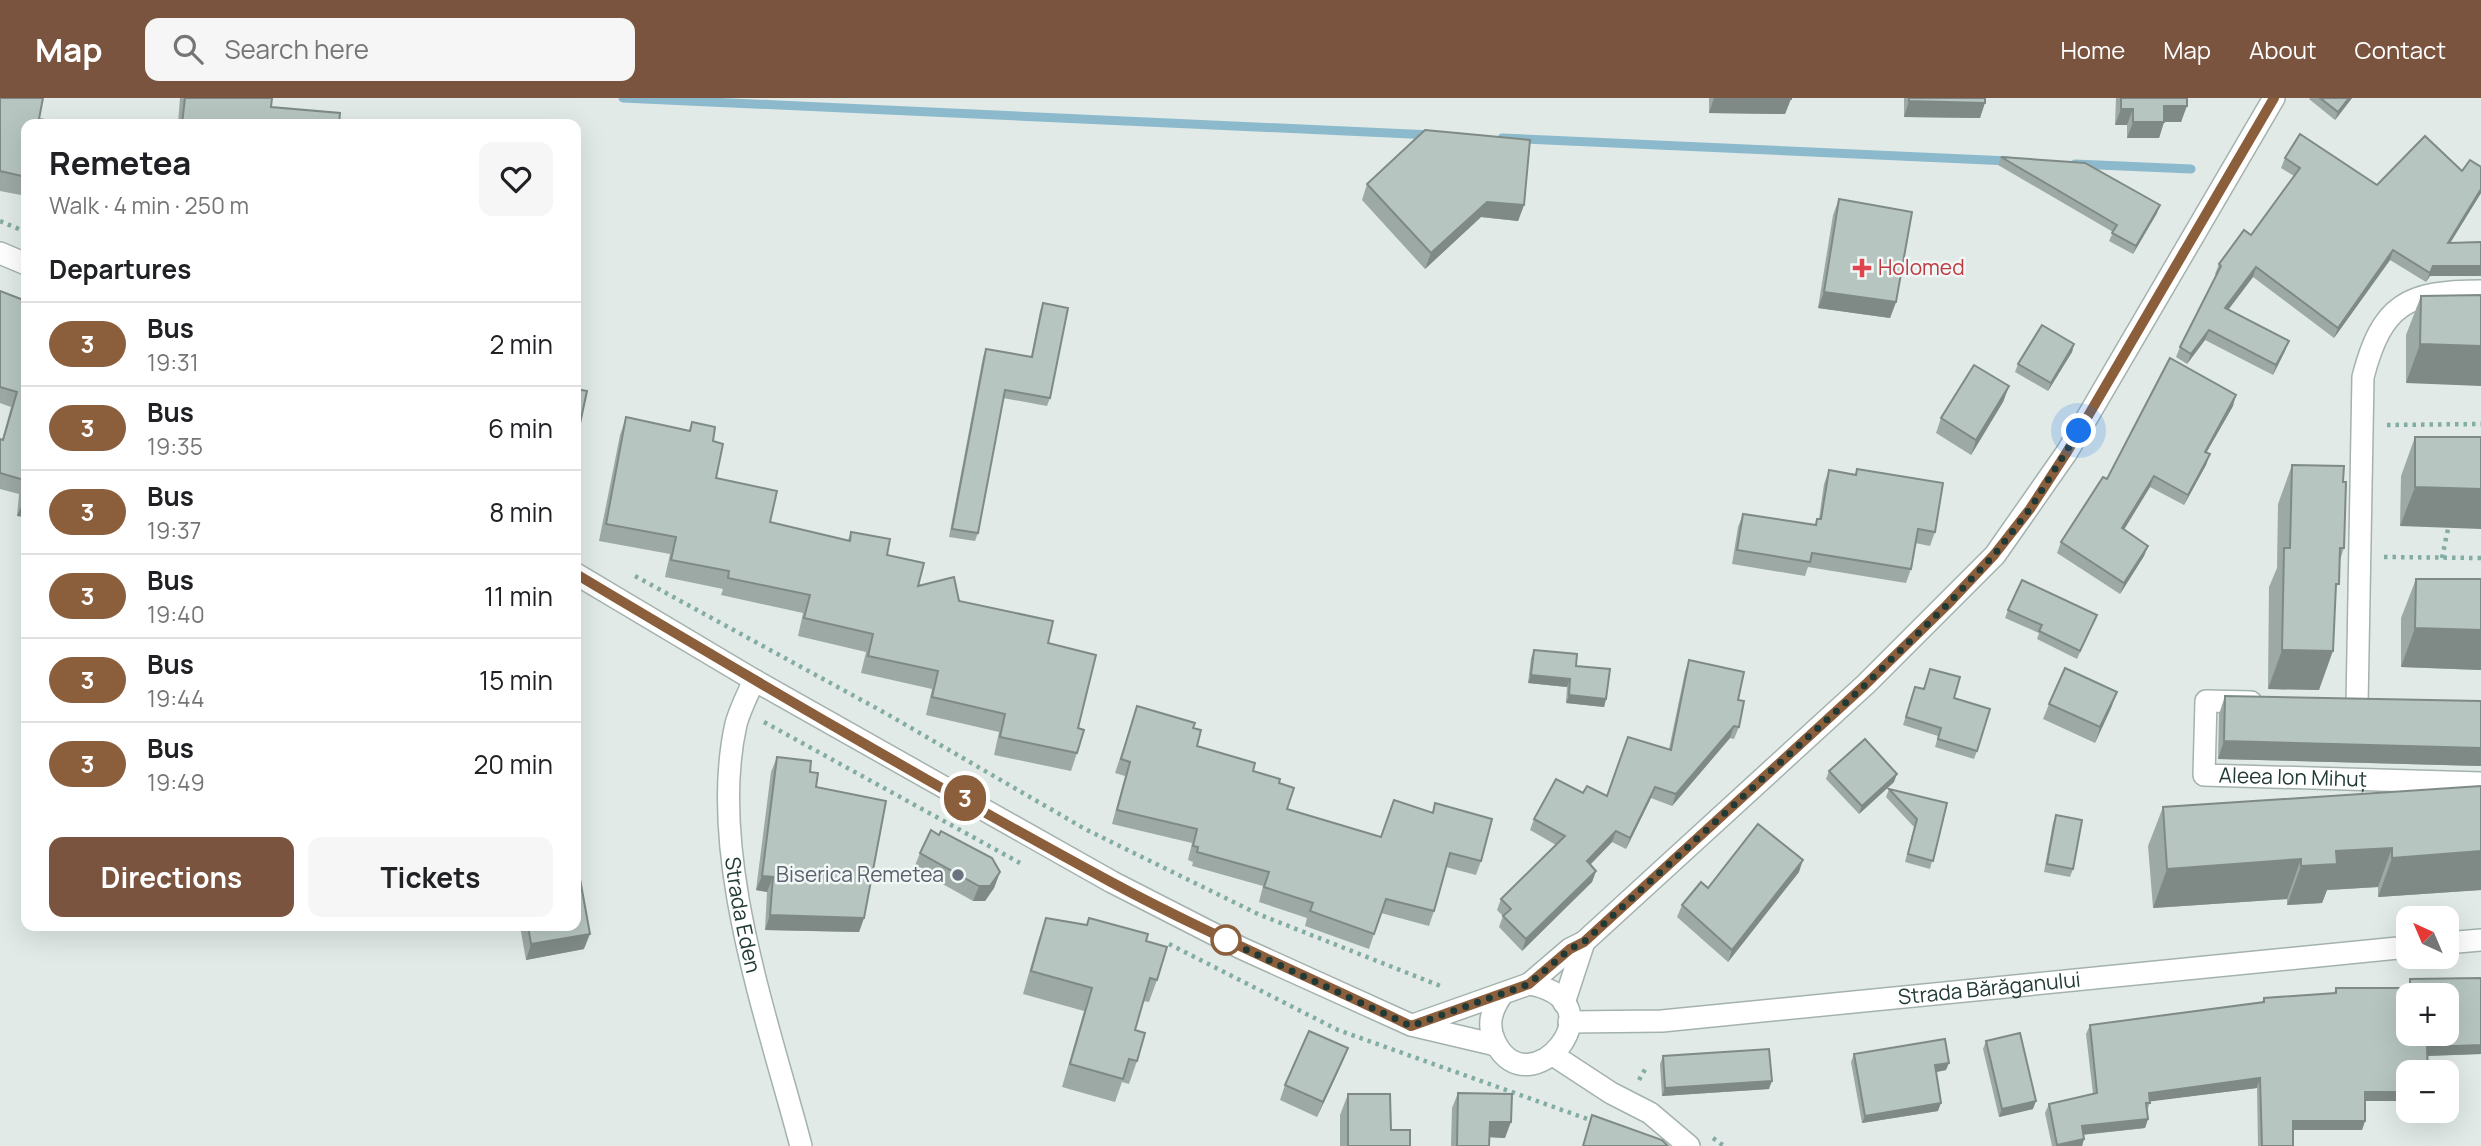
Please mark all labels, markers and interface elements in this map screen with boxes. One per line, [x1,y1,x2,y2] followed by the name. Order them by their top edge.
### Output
[145,18,635,81] search box
[35,27,103,72] text: Map
[169,30,207,68] icon: search
[225,31,369,67] text: Search here
[2060,33,2125,66] text: Home
[2163,33,2211,66] text: Map
[2249,33,2317,66] text: About
[2355,33,2446,66] text: Contact
[49,140,191,185] text: Remetea
[479,142,553,216] button: heart
[49,189,249,221] text: Walk · 4 min · 250 m
[49,251,191,287] text: Departures
[1878,253,1965,281] place label: Holomed
[1852,258,1872,278] marker: Holomed
[147,310,194,346] text: Bus
[489,326,553,362] text: 2 min
[81,327,94,360] text: 3
[147,346,199,378] text: 19:31
[147,394,194,430] text: Bus
[488,410,553,446] text: 6 min
[81,411,94,444] text: 3
[2061,413,2096,448] your location
[147,430,203,462] text: 19:35
[147,478,194,514] text: Bus
[489,494,553,530] text: 8 min
[81,495,94,528] text: 3
[147,514,201,546] text: 19:37
[147,562,194,598] text: Bus
[484,578,553,614] text: 11 min
[81,579,94,612] text: 3
[147,598,205,630] text: 19:40
[147,646,194,682] text: Bus
[479,662,553,698] text: 15 min
[81,663,94,696] text: 3
[147,682,204,714] text: 19:44
[147,730,194,766] text: Bus
[474,746,553,782] text: 20 min
[81,747,94,780] text: 3
[2218,760,2368,793] street label: Aleea Ion Mihuț
[147,766,205,798] text: 19:49
[942,775,988,821] line badge: 3
[958,781,972,814] text: 3
[49,837,294,917] button: Directions
[308,837,553,917] button: Tickets
[719,855,768,975] street label: Strada Eden
[776,860,944,888] place label: Biserica Remetea
[950,867,966,883] marker: Biserica Remetea
[2396,906,2459,970] north arrow
[2396,906,2459,1123] map controls
[1211,925,1241,955] unlabelled marker
[1897,965,2082,1011] street label: Strada Bărăganului
[2396,983,2459,1046] button: +
[2396,1060,2459,1123] button: −

